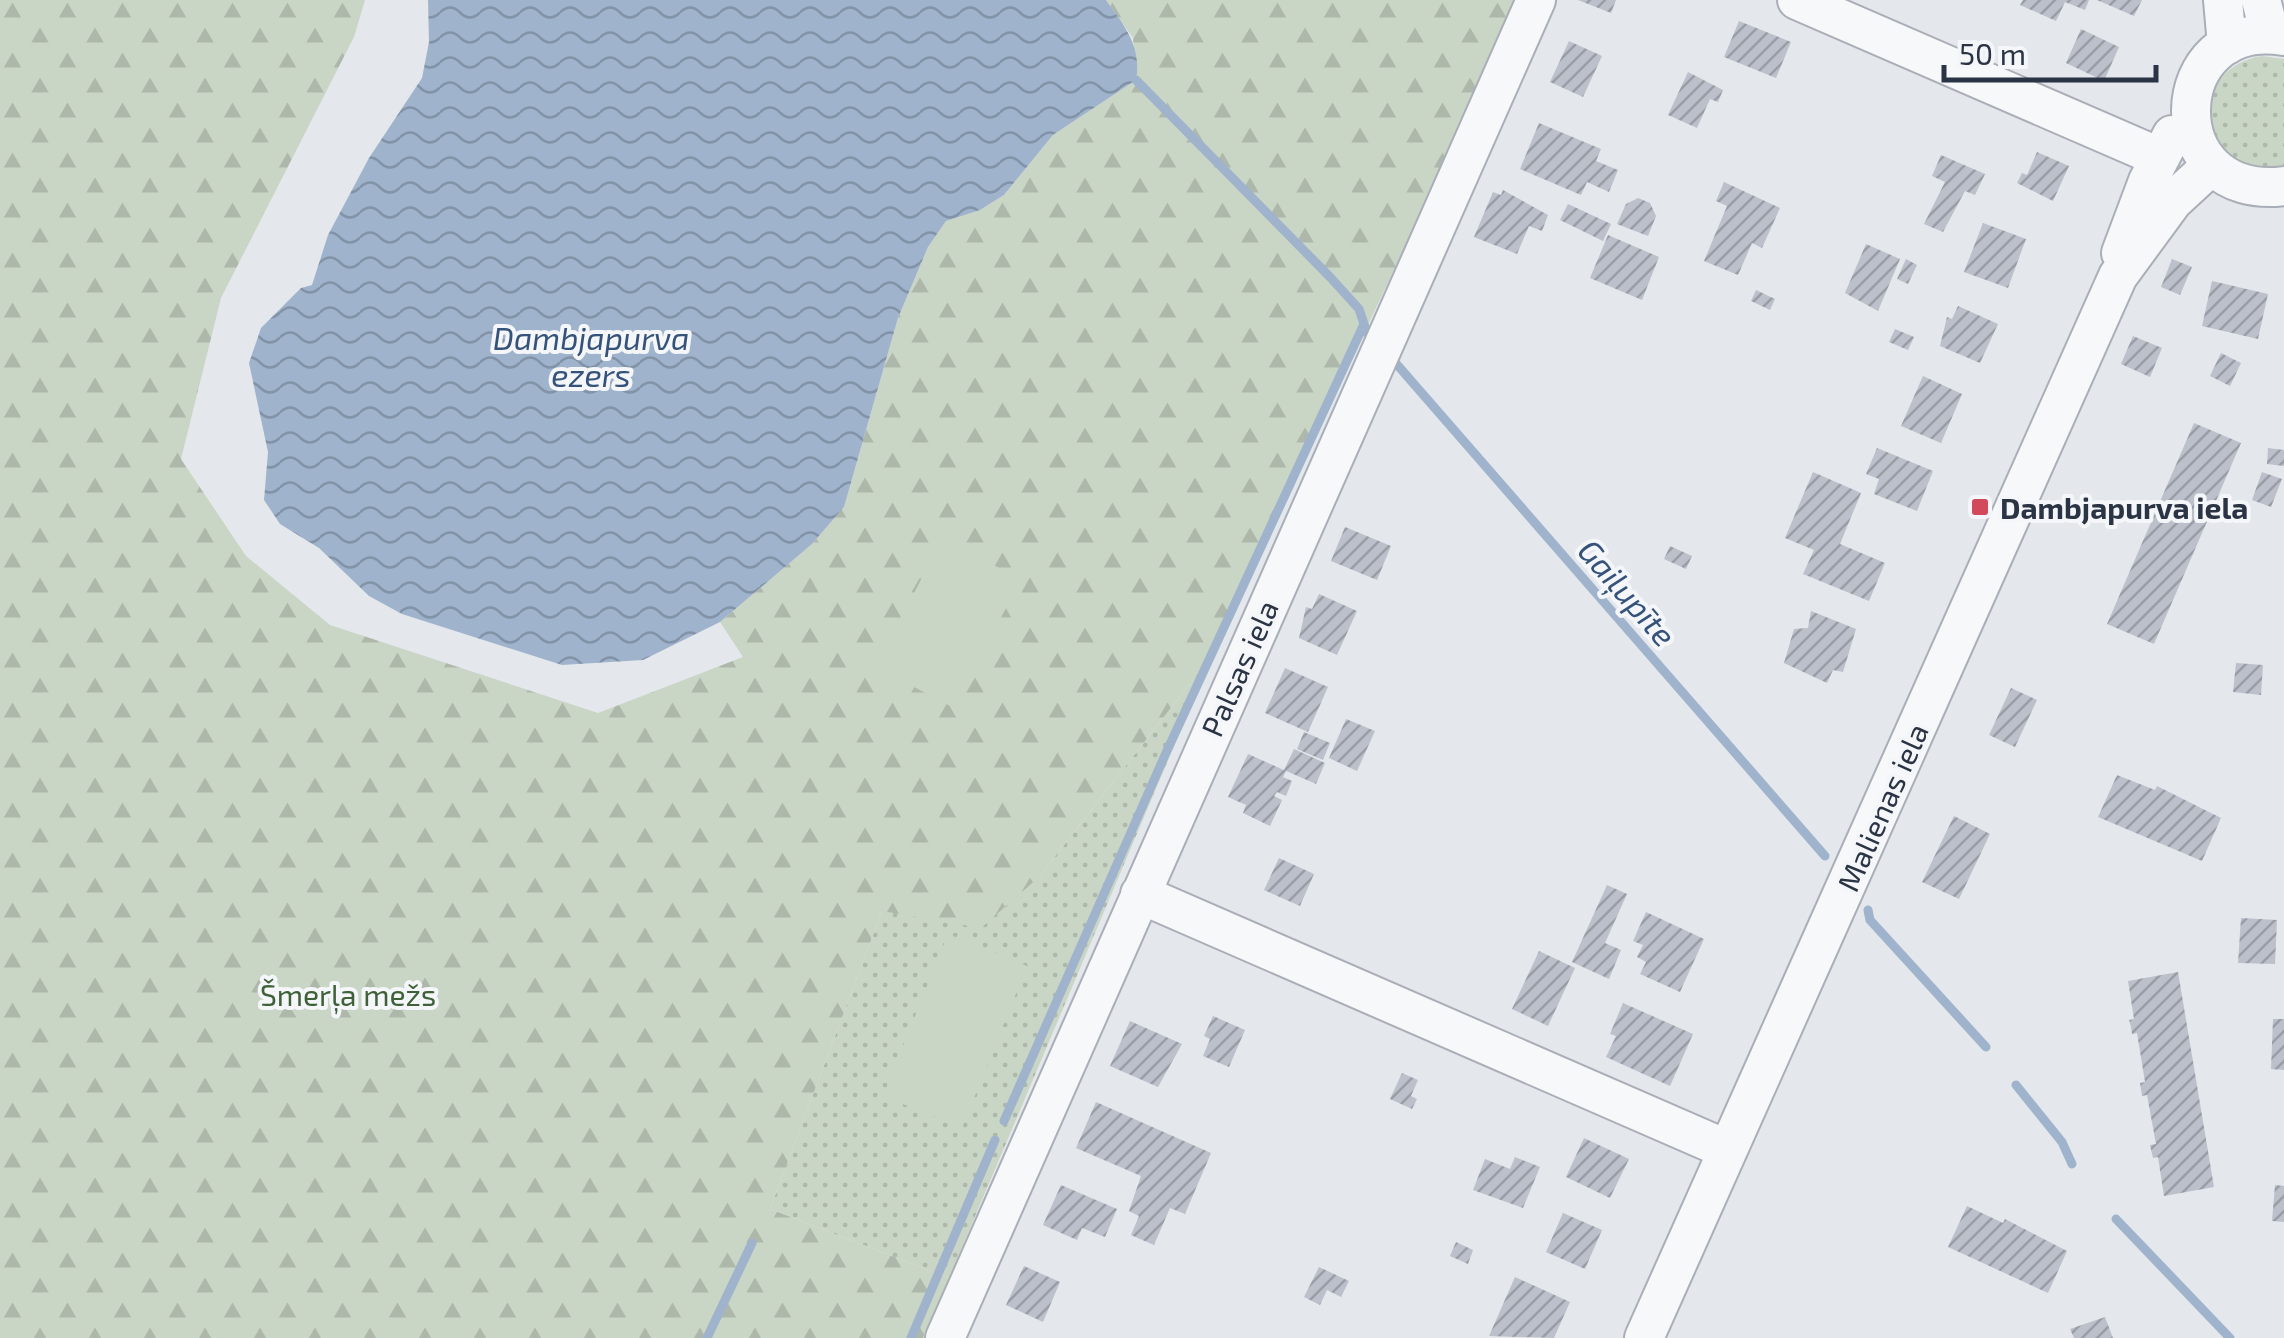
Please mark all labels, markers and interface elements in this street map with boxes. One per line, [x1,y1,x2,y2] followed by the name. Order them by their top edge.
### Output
[1944,20,2156,82] scale bar
[1959,35,2026,71] text: 50 m
[493,318,689,393] water label: Dambjapurva ezers
[2000,489,2248,525] place label: Dambjapurva iela
[1969,496,1991,518] marker: Dambjapurva iela
[1569,531,1685,655] water label: Gaiļupīte
[1193,594,1285,742] street label: Palsas iela
[1829,717,1935,897] street label: Malienas iela
[260,976,436,1015] park label: Šmerļa mežs

